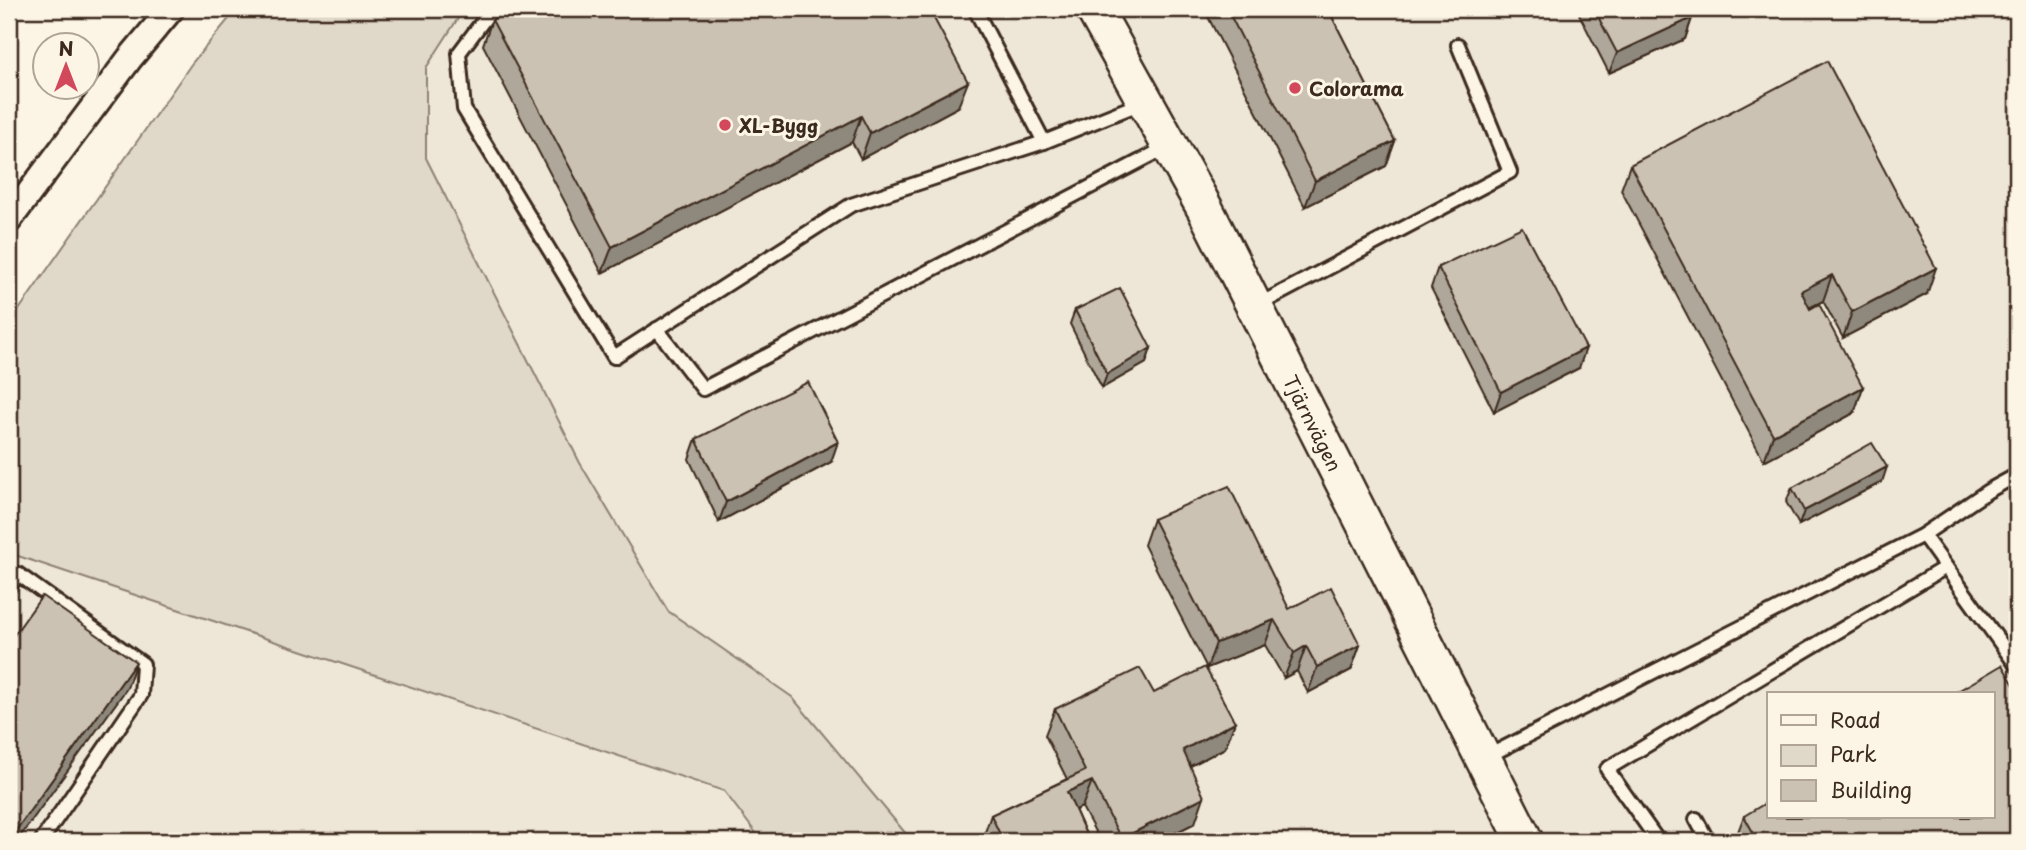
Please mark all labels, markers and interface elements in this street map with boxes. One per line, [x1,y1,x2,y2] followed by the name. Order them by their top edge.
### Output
[32,32,102,102] north arrow
[58,34,74,62] text: N
[1309,74,1404,102] place label: Colorama
[1287,80,1303,96] marker: Colorama
[738,111,818,139] place label: XL-Bygg
[717,117,733,133] marker: XL-Bygg
[1277,370,1349,476] street label: Tjärnvägen
[1767,692,1994,818] legend
[1830,703,1881,735] text: Road
[1830,737,1877,769] text: Park
[1830,773,1912,805] text: Building

